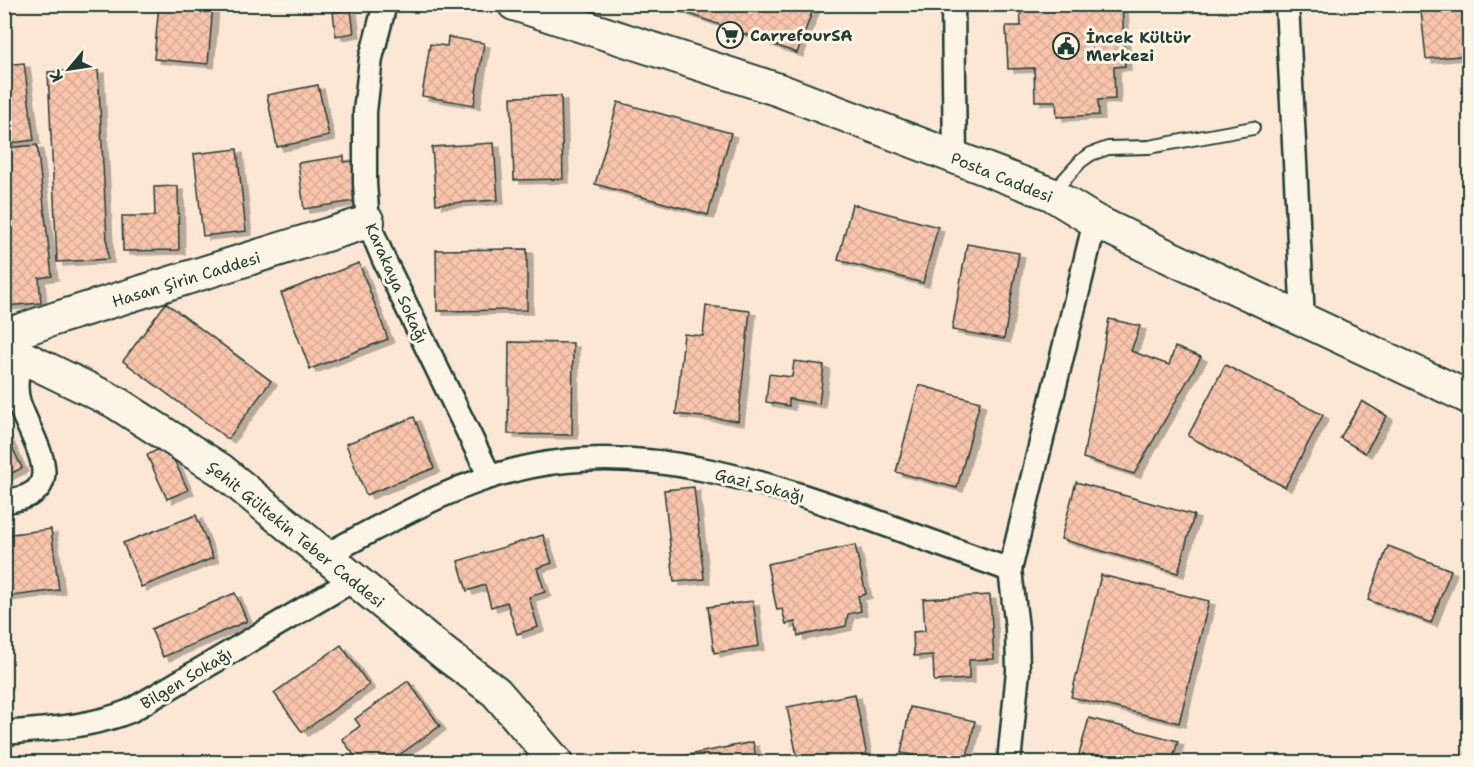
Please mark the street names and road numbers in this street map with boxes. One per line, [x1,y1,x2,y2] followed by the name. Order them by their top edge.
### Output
[948,147,1056,207] street label: Posta Caddesi
[361,220,433,347] street label: Karakaya Sokağı
[109,247,263,312] street label: Hasan Şirin Caddesi
[203,456,389,613] street label: Şehit Gültekin Teber Caddesi
[713,463,807,508] street label: Gazi Sokağı
[137,643,236,714] street label: Bilgen Sokağı

